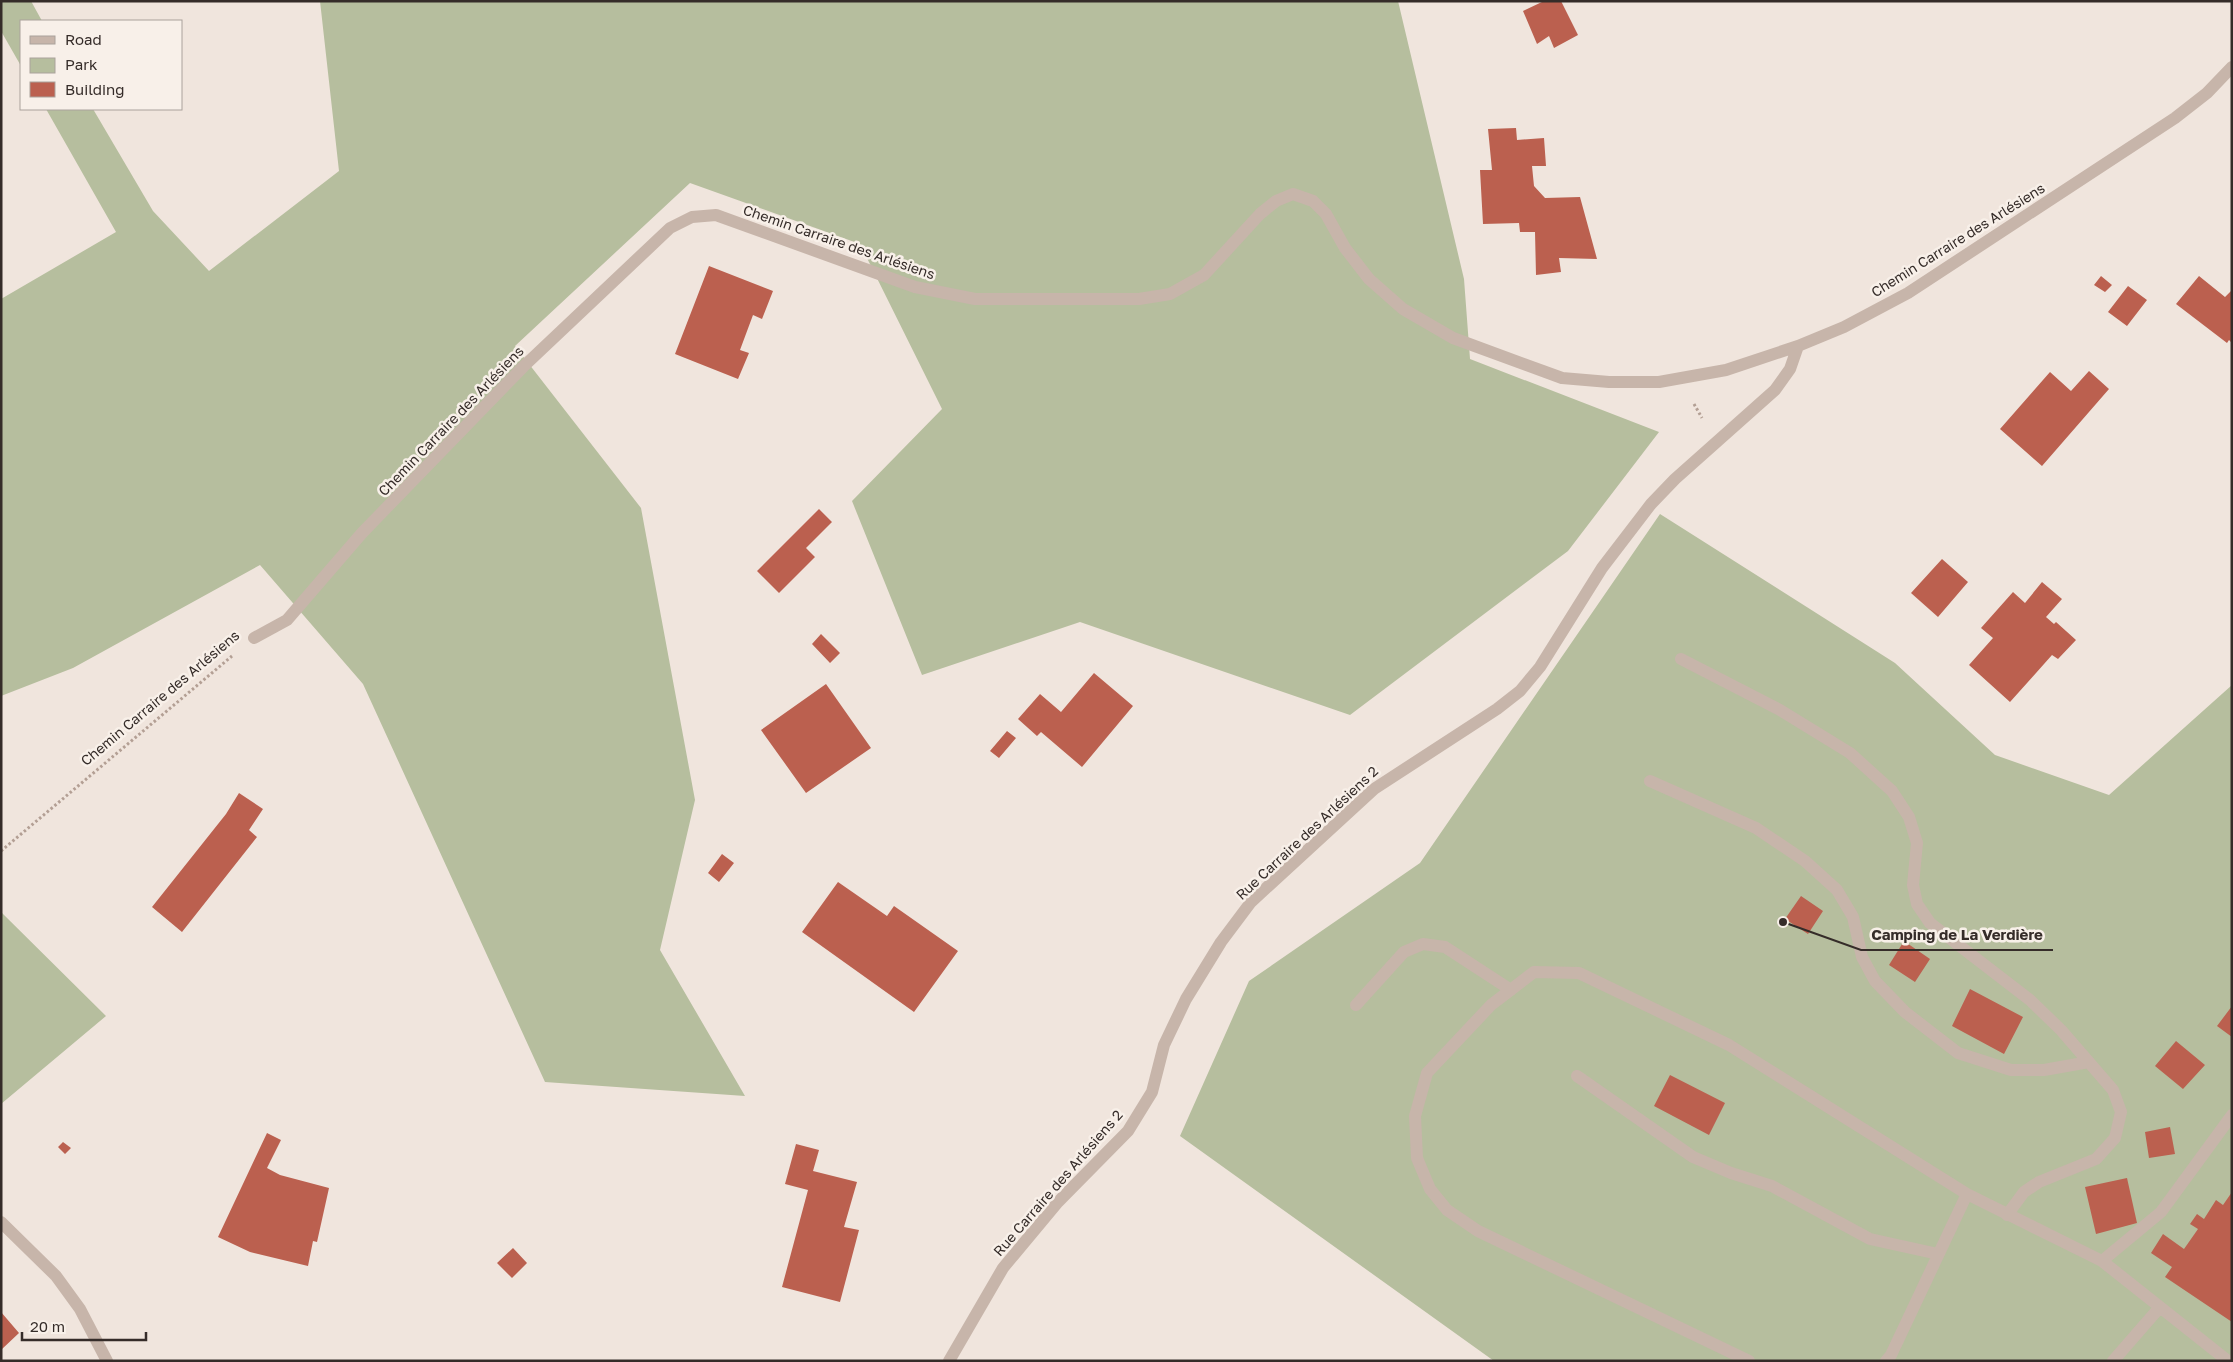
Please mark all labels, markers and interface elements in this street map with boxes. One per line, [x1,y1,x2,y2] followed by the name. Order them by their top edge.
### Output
[20,20,182,110] legend
[65,30,102,48] text: Road
[65,55,98,73] text: Park
[65,80,125,98] text: Building
[1868,179,2048,300] street label: Chemin Carraire des Arlésiens
[741,201,937,282] street label: Chemin Carraire des Arlésiens
[375,342,527,499] street label: Chemin Carraire des Arlésiens
[77,626,242,769] street label: Chemin Carraire des Arlésiens
[1232,762,1381,903] street label: Rue Carraire des Arlésiens 2
[1861,920,2053,950] callout: Camping de La Verdière
[1871,925,2043,943] text: Camping de La Verdière
[990,1106,1126,1259] street label: Rue Carraire des Arlésiens 2
[22,1310,146,1342] scale bar
[30,1317,65,1335] text: 20 m

